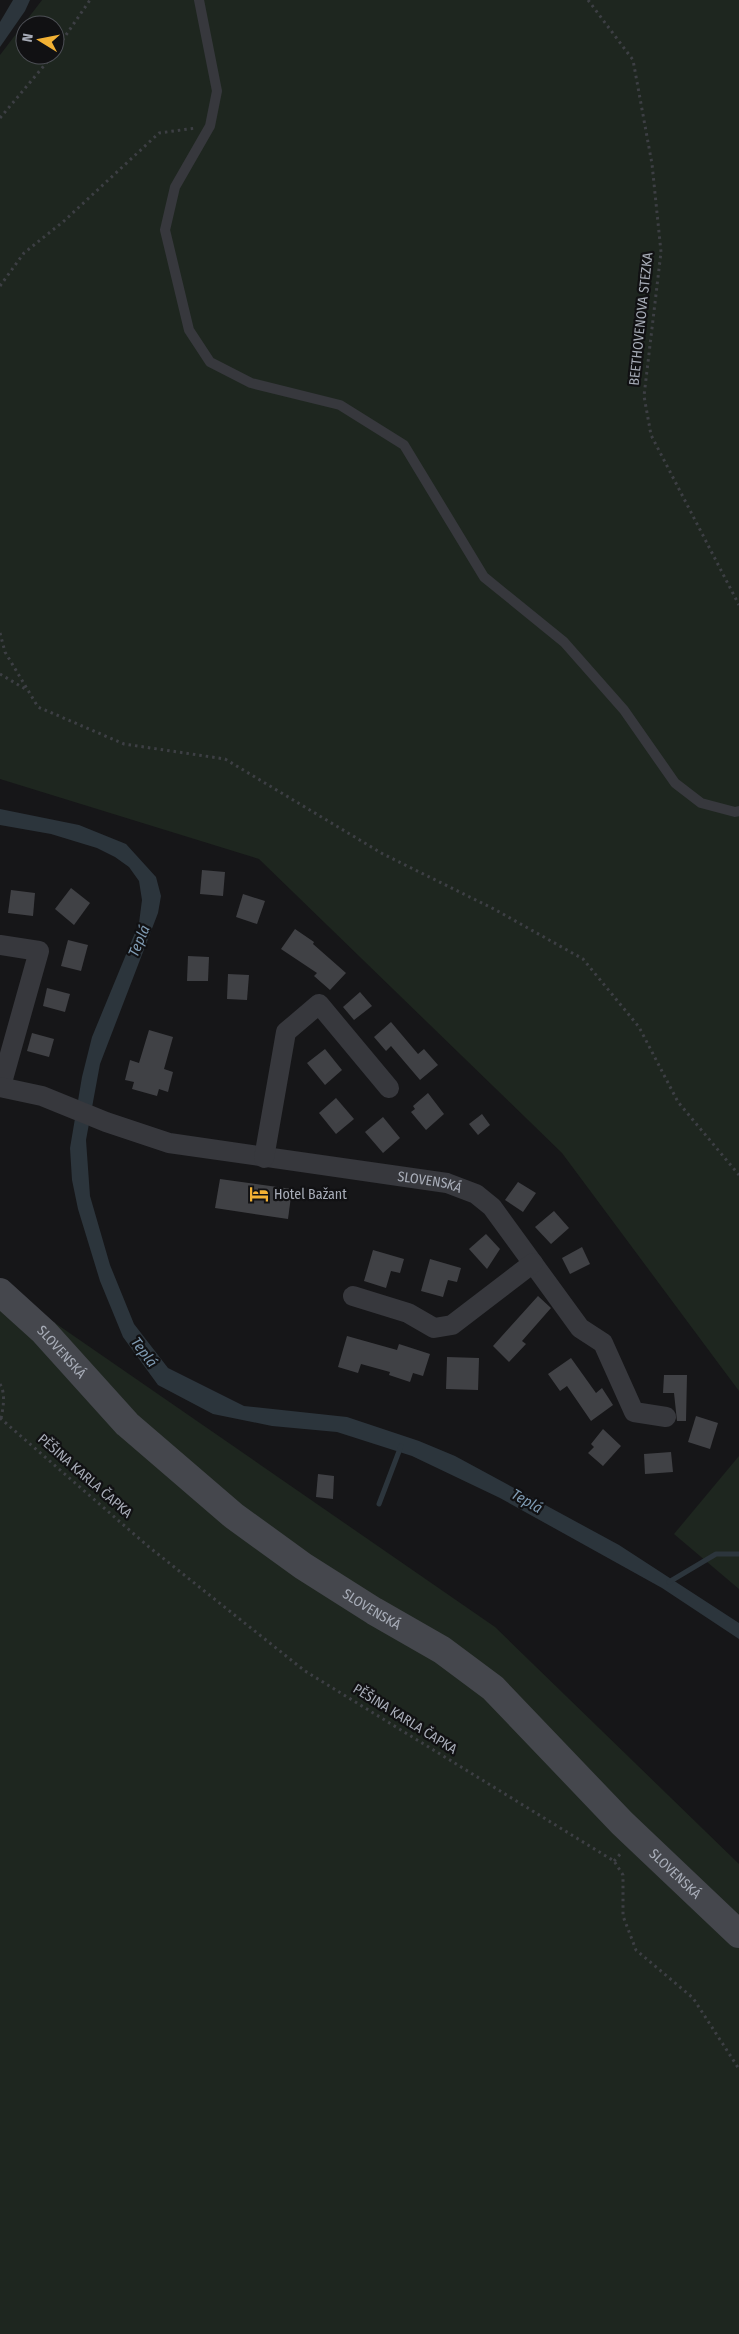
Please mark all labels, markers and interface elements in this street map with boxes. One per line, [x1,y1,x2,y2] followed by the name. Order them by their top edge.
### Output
[15,15,65,65] north arrow
[19,32,37,43] text: N
[626,251,657,386] street label: BEETHOVENOVA STEZKA
[124,922,154,960] water label: Teplá
[396,1167,465,1197] street label: SLOVENSKÁ
[248,1183,270,1205] hotel icon: Hotel Bažant
[274,1186,347,1203] place label: Hotel Bažant
[34,1322,91,1382] street label: SLOVENSKÁ
[127,1333,161,1371] water label: Teplá
[34,1430,137,1522] street label: PĚŠINA KARLA ČAPKA
[508,1485,546,1517] water label: Teplá
[340,1585,405,1634] street label: SLOVENSKÁ
[350,1679,461,1758] street label: PĚŠINA KARLA ČAPKA
[646,1845,706,1903] street label: SLOVENSKÁ

